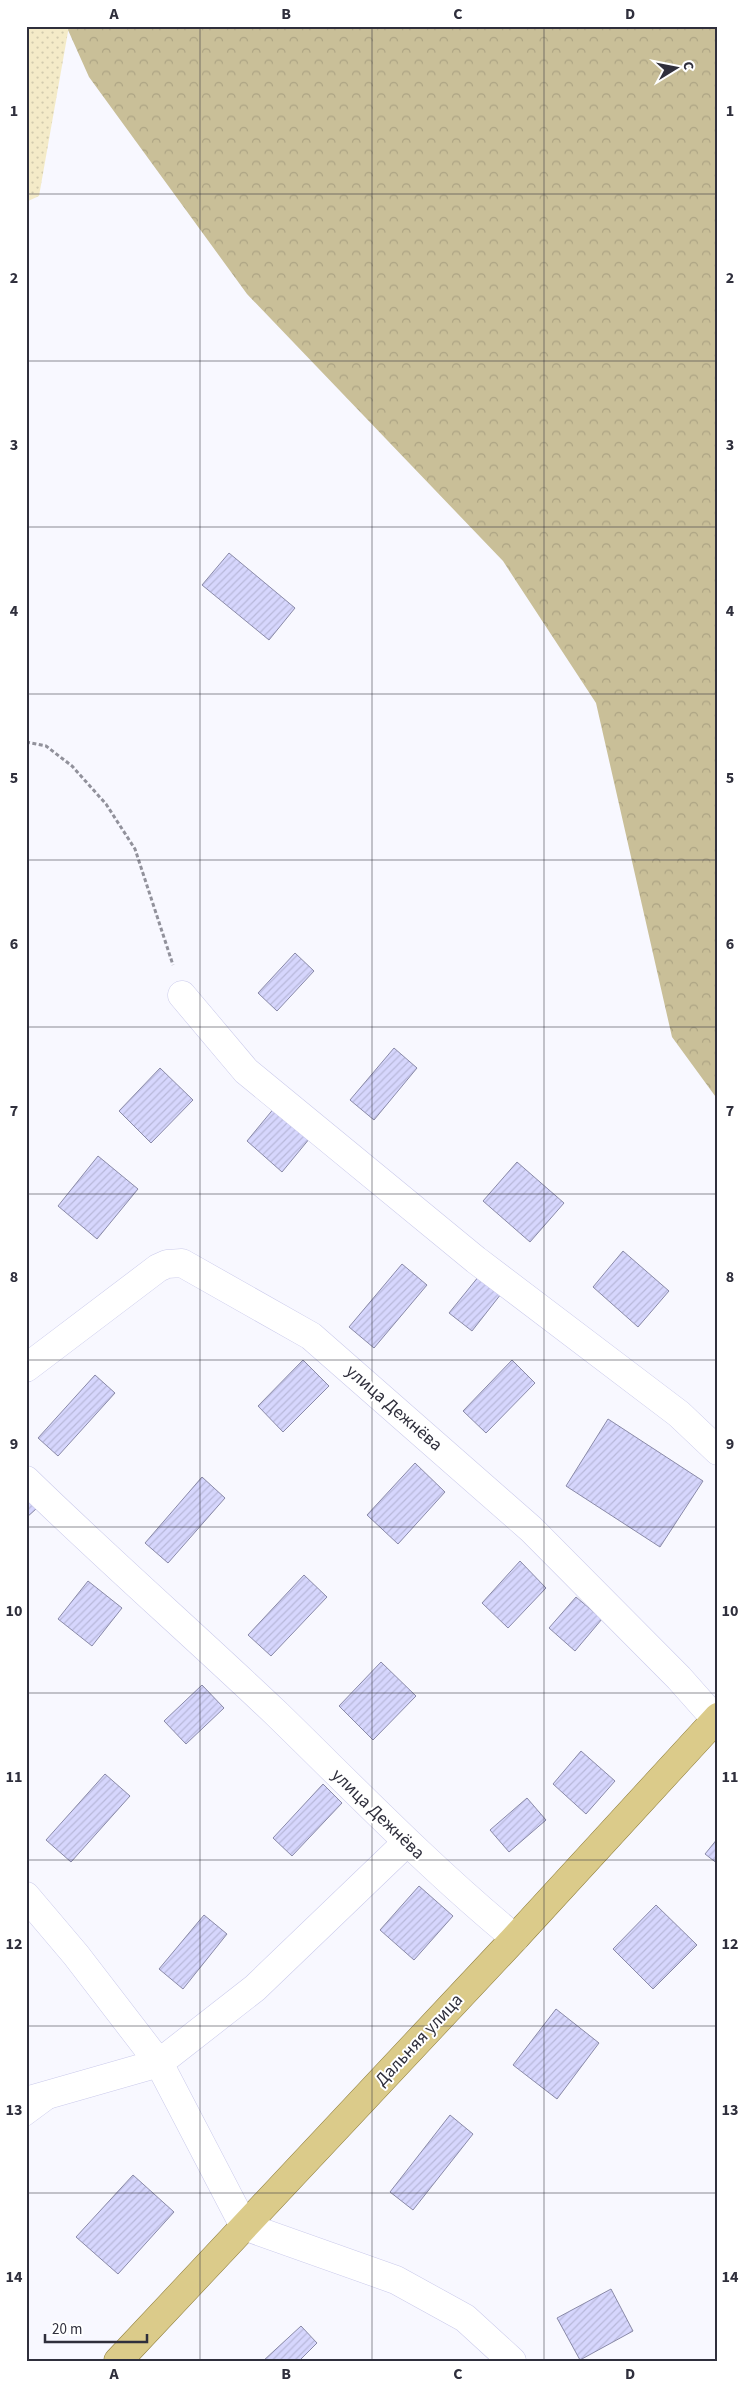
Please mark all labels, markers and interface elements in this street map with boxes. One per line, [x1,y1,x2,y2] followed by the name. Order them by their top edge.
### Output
[108,3,119,25] text: A
[281,3,291,25] text: B
[453,3,463,25] text: C
[625,3,635,25] text: D
[652,42,702,92] north arrow
[677,60,698,72] text: С
[10,100,18,122] text: 1
[726,100,734,122] text: 1
[10,267,18,289] text: 2
[726,267,734,289] text: 2
[10,434,18,456] text: 3
[726,434,734,456] text: 3
[10,600,19,622] text: 4
[726,600,735,622] text: 4
[10,767,18,789] text: 5
[726,767,734,789] text: 5
[10,933,18,955] text: 6
[726,933,734,955] text: 6
[10,1100,18,1122] text: 7
[726,1100,734,1122] text: 7
[10,1266,18,1288] text: 8
[726,1266,734,1288] text: 8
[340,1359,448,1457] street label: улица Дежнёва
[10,1433,18,1455] text: 9
[726,1433,734,1455] text: 9
[6,1600,22,1622] text: 10
[722,1600,738,1622] text: 10
[326,1763,430,1865] street label: улица Дежнёва
[6,1766,22,1788] text: 11
[722,1766,738,1788] text: 11
[6,1933,22,1955] text: 12
[722,1933,738,1955] text: 12
[369,1988,469,2092] street label: Дальняя улица
[6,2099,22,2121] text: 13
[722,2099,738,2121] text: 13
[6,2266,23,2288] text: 14
[722,2266,739,2288] text: 14
[45,2312,148,2344] scale bar
[52,2319,82,2340] text: 20 m
[108,2363,119,2385] text: A
[281,2363,291,2385] text: B
[453,2363,463,2385] text: C
[625,2363,635,2385] text: D

